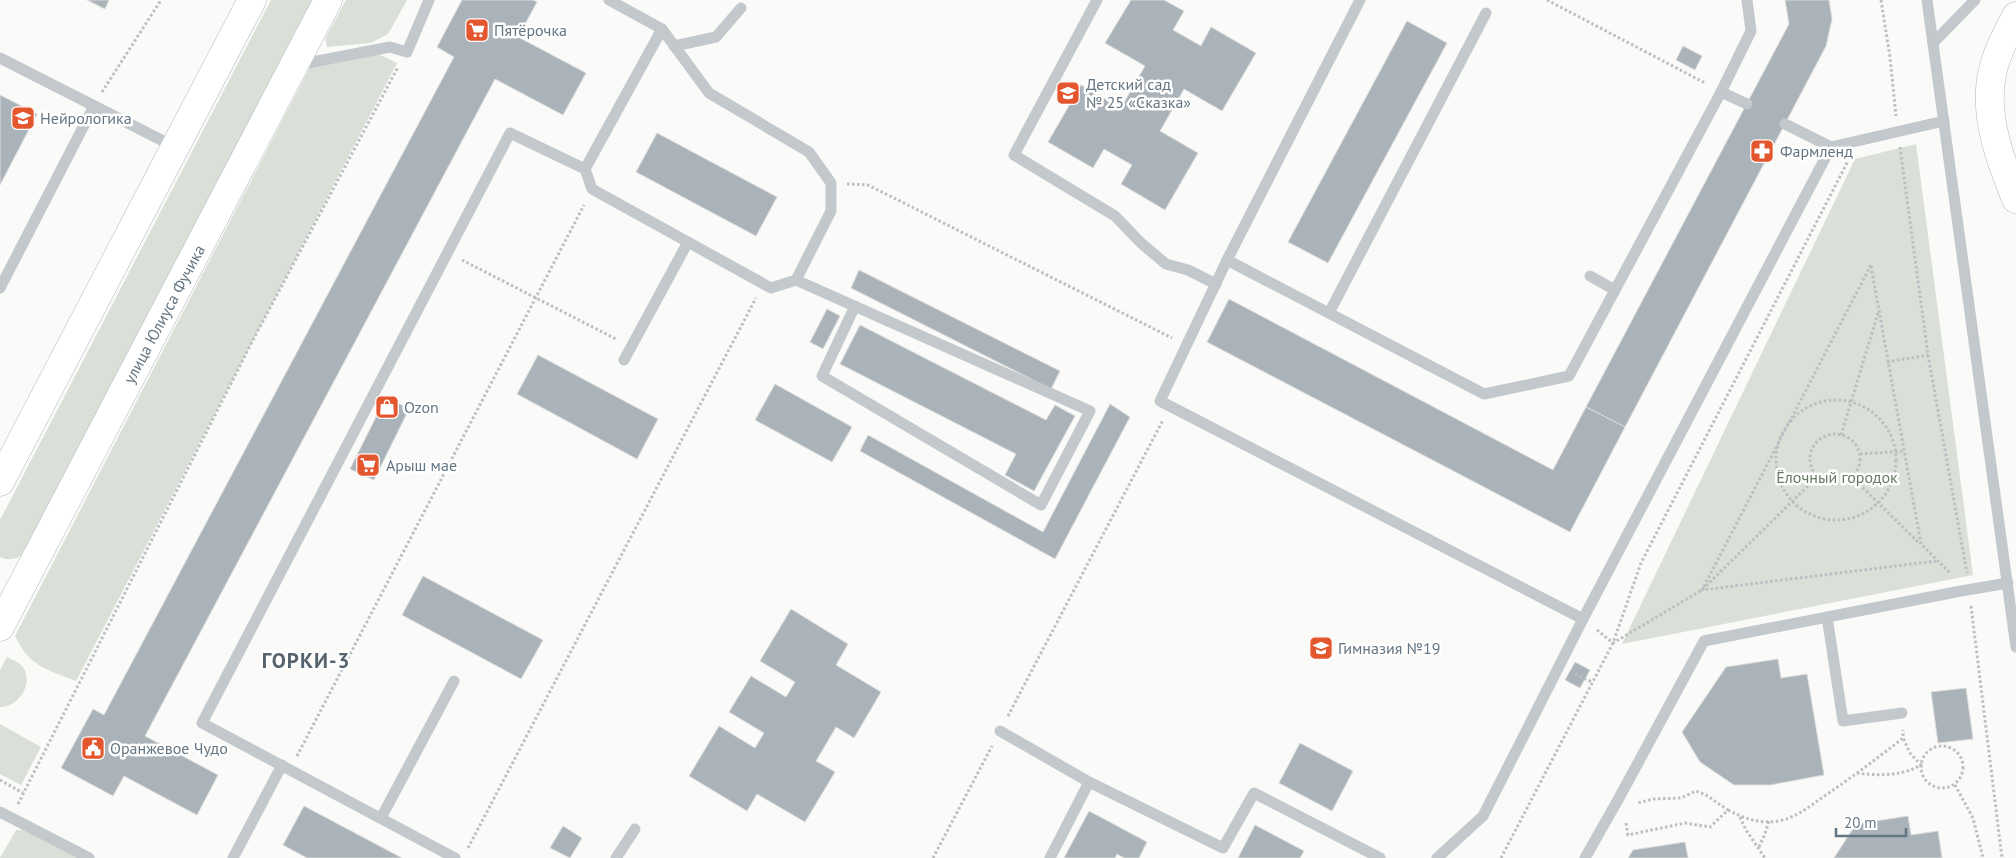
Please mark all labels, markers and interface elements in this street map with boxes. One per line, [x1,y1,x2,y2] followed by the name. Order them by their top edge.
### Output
[464,17,490,43] supermarket icon: Пятёрочка
[494,20,567,40] place label: Пятёрочка
[1086,74,1191,112] place label: Детский сад № 25 «Сказка»
[1055,80,1081,106] school or university icon: Детский сад № 25 «Сказка»
[10,105,36,131] school or university icon: Нейрологика
[40,108,132,128] place label: Нейрологика
[1749,138,1775,164] pharmacy icon: Фармленд
[1780,141,1853,161] place label: Фармленд
[119,241,209,387] street label: улица Юлиуса Фучика
[374,394,400,420] shop icon: Ozon
[404,397,439,417] place label: Ozon
[355,452,381,478] supermarket icon: Арыш мае
[386,455,457,475] place label: Арыш мае
[1776,467,1898,487] park label: Ёлочный городок
[1308,635,1334,661] school or university icon: Гимназия №19
[1338,638,1440,658] place label: Гимназия №19
[262,647,350,674] district label: ГОРКИ-3
[80,735,106,761] public building icon: Оранжевое Чудо
[110,738,228,758] place label: Оранжевое Чудо
[1836,806,1906,838] scale bar
[1844,813,1877,832] text: 20 m

